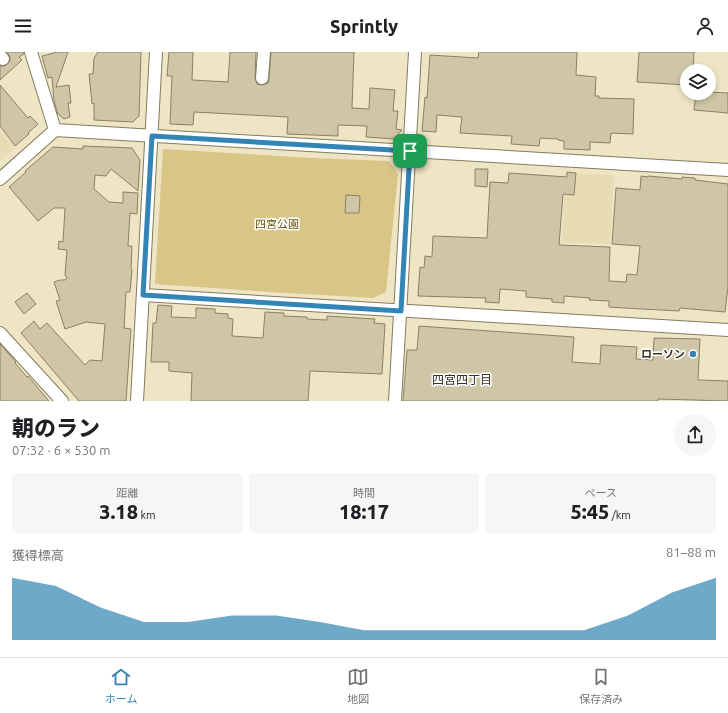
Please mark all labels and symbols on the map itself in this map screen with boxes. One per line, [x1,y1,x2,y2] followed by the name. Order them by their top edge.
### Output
[393,134,427,168] pin
[255,218,299,230] park label: 四宮公園
[641,348,685,360] place label: ローソン
[688,349,698,359] marker: ローソン
[432,373,492,386] district label: 四宮四丁目

